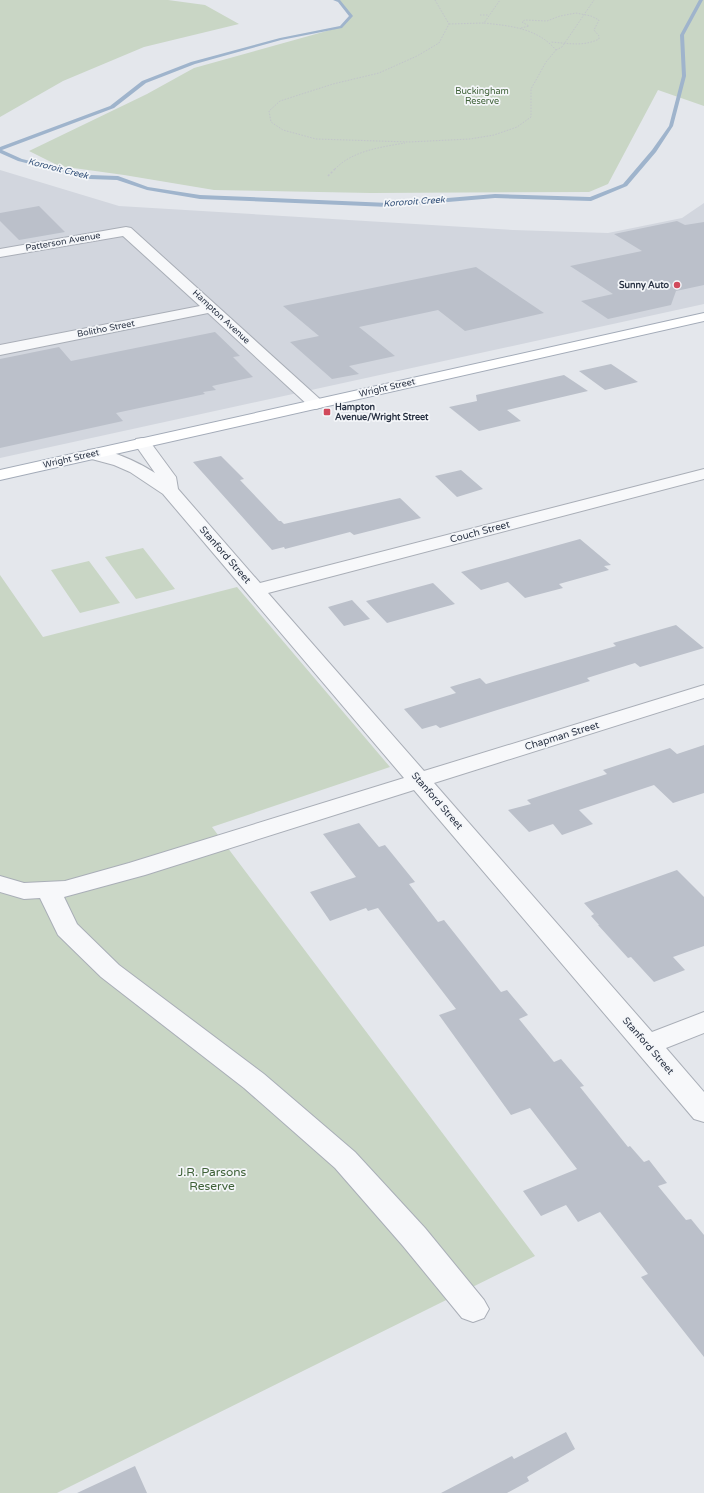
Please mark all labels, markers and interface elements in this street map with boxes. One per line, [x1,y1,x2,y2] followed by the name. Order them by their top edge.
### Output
[455,86,509,107] park label: Buckingham Reserve
[27,156,90,182] water label: Kororoit Creek
[383,194,446,210] water label: Kororoit Creek
[25,230,101,254] street label: Patterson Avenue
[619,280,670,291] place label: Sunny Auto
[672,280,682,290] marker: Sunny Auto
[190,288,252,346] street label: Hampton Avenue
[76,318,136,340] street label: Bolitho Street
[358,376,417,400] street label: Wright Street
[335,402,429,423] place label: Hampton Avenue/Wright Street
[322,407,332,417] marker: Hampton Avenue/Wright Street
[42,447,101,471] street label: Wright Street
[449,518,511,546] street label: Couch Street
[197,524,253,586] street label: Stanford Street
[523,719,601,753] street label: Chapman Street
[409,770,465,832] street label: Stanford Street
[620,1015,676,1077] street label: Stanford Street
[178,1165,247,1193] park label: J.R. Parsons Reserve

